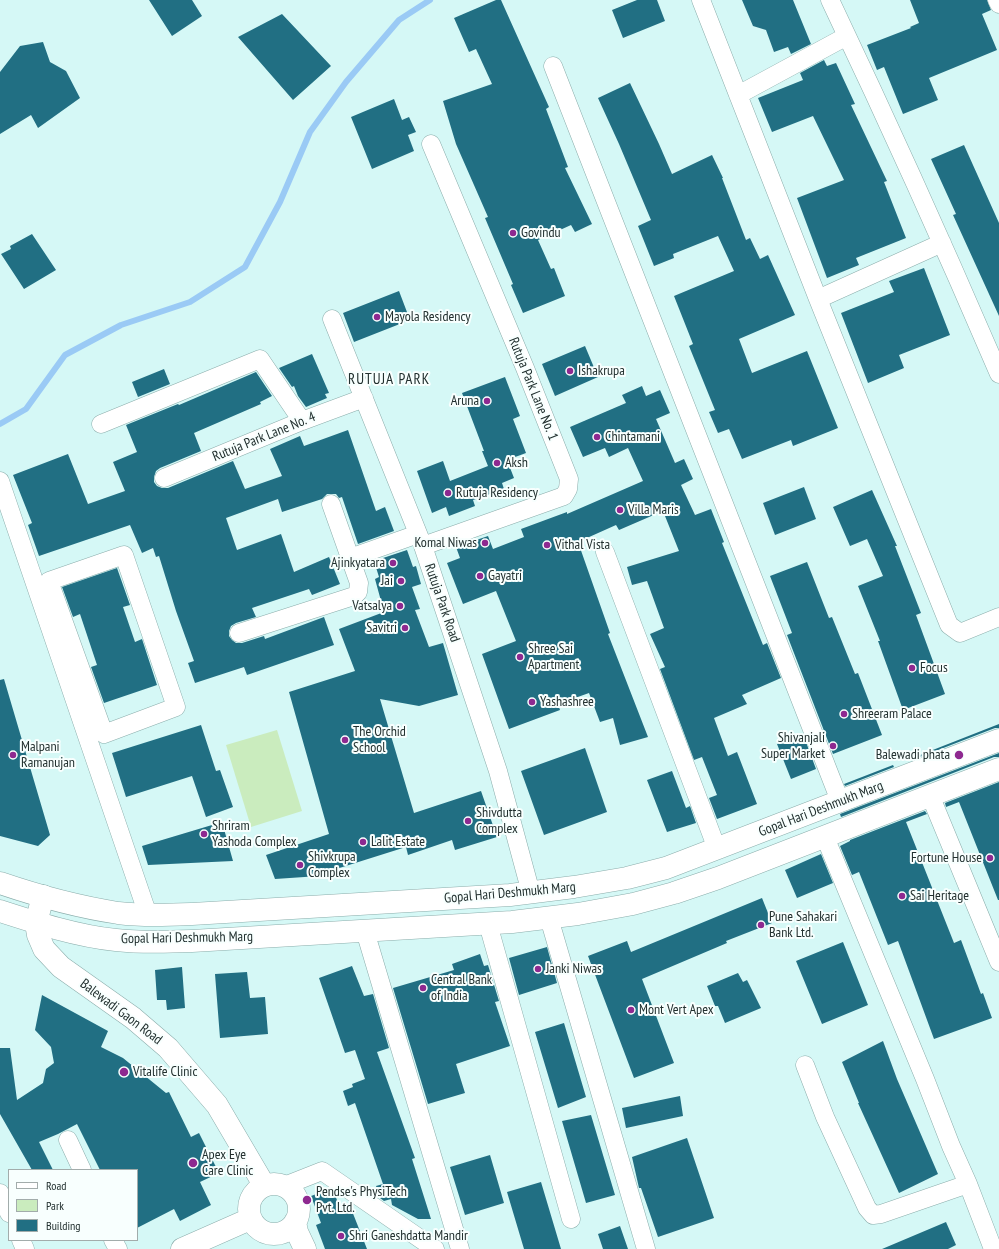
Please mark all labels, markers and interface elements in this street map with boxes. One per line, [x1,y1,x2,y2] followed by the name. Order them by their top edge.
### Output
[521,225,561,241] place label: Govindu
[508,228,518,238] marker: Govindu
[385,309,470,325] place label: Mayola Residency
[372,312,382,322] marker: Mayola Residency
[505,335,561,443] street label: Rutuja Park Lane No. 1
[578,363,625,379] place label: Ishakrupa
[565,366,575,376] marker: Ishakrupa
[348,371,430,389] district label: RUTUJA PARK
[451,393,479,409] place label: Aruna
[482,396,492,406] marker: Aruna
[210,409,318,465] street label: Rutuja Park Lane No. 4
[605,429,660,445] place label: Chintamani
[592,432,602,442] marker: Chintamani
[505,455,528,471] place label: Aksh
[492,458,502,468] marker: Aksh
[456,485,538,501] place label: Rutuja Residency
[443,488,453,498] marker: Rutuja Residency
[628,502,679,518] place label: Villa Maris
[615,505,625,515] marker: Villa Maris
[414,535,477,551] place label: Komal Niwas
[555,537,610,553] place label: Vithal Vista
[480,538,490,548] marker: Komal Niwas
[542,540,552,550] marker: Vithal Vista
[331,555,385,571] place label: Ajinkyatara
[388,558,398,568] marker: Ajinkyatara
[421,562,463,644] street label: Rutuja Park Road
[488,568,522,584] place label: Gayatri
[475,571,485,581] marker: Gayatri
[381,573,393,589] place label: Jai
[396,576,406,586] marker: Jai
[352,598,392,614] place label: Vatsalya
[395,601,405,611] marker: Vatsalya
[366,620,397,636] place label: Savitri
[400,623,410,633] marker: Savitri
[528,641,579,674] place label: Shree Sai Apartment
[515,652,525,662] marker: Shree Sai Apartment
[920,660,948,676] place label: Focus
[907,663,917,673] marker: Focus
[540,694,594,710] place label: Yashashree
[527,697,537,707] marker: Yashashree
[852,706,932,722] place label: Shreeram Palace
[839,709,849,719] marker: Shreeram Palace
[353,724,406,756] place label: The Orchid School
[761,730,825,762] place label: Shivanjali Super Market
[340,735,350,745] marker: The Orchid School
[21,739,75,772] place label: Malpani Ramanujan
[828,741,838,751] marker: Shivanjali Super Market
[876,747,950,763] place label: Balewadi phata
[953,749,965,761] marker: Balewadi phata
[8,750,18,760] marker: Malpani Ramanujan
[756,778,886,840] street label: Gopal Hari Deshmukh Marg
[476,805,522,838] place label: Shivdutta Complex
[463,816,473,826] marker: Shivdutta Complex
[212,818,297,850] place label: Shriram Yashoda Complex
[199,829,209,839] marker: Shriram Yashoda Complex
[371,834,425,850] place label: Lalit Estate
[358,837,368,847] marker: Lalit Estate
[308,849,356,882] place label: Shivkrupa Complex
[911,850,982,866] place label: Fortune House
[985,853,995,863] marker: Fortune House
[295,860,305,870] marker: Shivkrupa Complex
[444,879,576,907] street label: Gopal Hari Deshmukh Marg
[910,888,969,904] place label: Sai Heritage
[897,891,907,901] marker: Sai Heritage
[769,909,837,942] place label: Pune Sahakari Bank Ltd.
[756,920,766,930] marker: Pune Sahakari Bank Ltd.
[121,928,253,948] street label: Gopal Hari Deshmukh Marg
[546,961,602,977] place label: Janki Niwas
[533,964,543,974] marker: Janki Niwas
[431,972,492,1004] place label: Central Bank of India
[77,976,165,1048] street label: Balewadi Gaon Road
[418,983,428,993] marker: Central Bank of India
[639,1002,714,1018] place label: Mont Vert Apex
[626,1005,636,1015] marker: Mont Vert Apex
[133,1064,197,1080] place label: Vitalife Clinic
[118,1066,130,1078] marker: Vitalife Clinic
[202,1147,253,1180] place label: Apex Eye Care Clinic
[187,1157,199,1169] marker: Apex Eye Care Clinic
[8,1169,138,1241] legend
[46,1178,66,1193] text: Road
[316,1184,407,1216] place label: Pendse's PhysiTech Pvt. Ltd.
[301,1194,313,1206] marker: Pendse's PhysiTech Pvt. Ltd.
[46,1198,64,1213] text: Park
[46,1218,81,1233] text: Building
[349,1228,468,1244] place label: Shri Ganeshdatta Mandir
[336,1231,346,1241] marker: Shri Ganeshdatta Mandir

